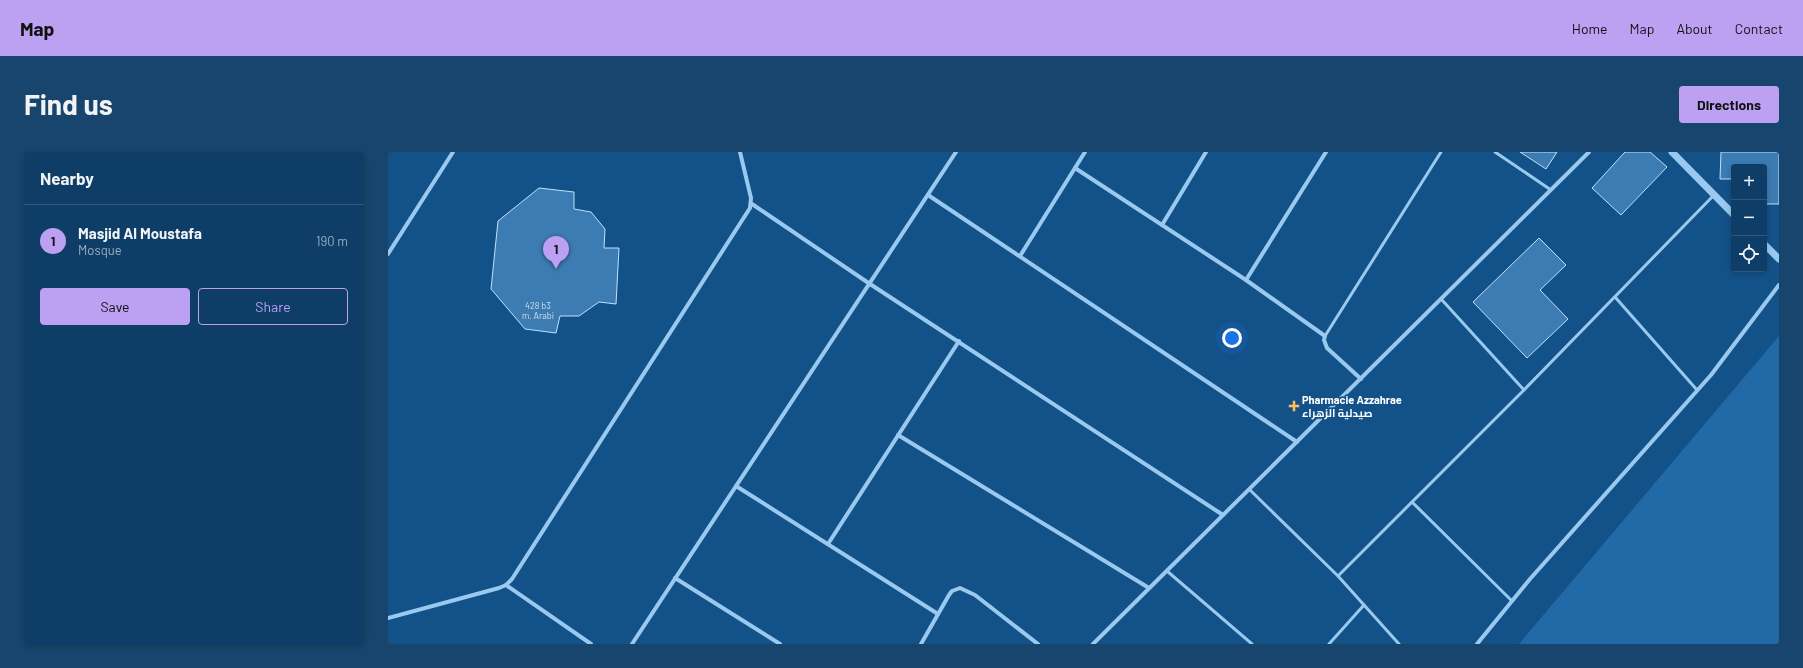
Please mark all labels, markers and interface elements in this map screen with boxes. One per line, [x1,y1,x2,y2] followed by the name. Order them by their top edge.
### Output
[20,17,54,40] text: Map
[1572,20,1608,37] text: Home
[1630,20,1654,37] text: Map
[1676,20,1713,37] text: About
[1735,20,1783,37] text: Contact
[1679,86,1779,123] button: Directions
[24,87,113,121] text: Find us
[1731,164,1767,272] map controls
[1731,164,1767,200] button: +
[40,168,94,188] text: Nearby
[1731,200,1767,236] button: −
[78,224,202,242] text: Masjid Al Moustafa
[51,233,55,249] text: 1
[316,233,348,249] text: 190 m
[543,236,569,269] pin: 1
[1731,236,1767,272] button: locate
[78,242,122,258] text: Mosque
[40,288,190,325] button: Save
[198,288,348,325] button: Share
[522,300,554,321] house number: 428 b3 m. Arabi
[1222,328,1242,348] your location
[1302,393,1402,420] place label: Pharmacie Azzahrae صيدلية الزهراء
[1289,401,1299,411] marker: Pharmacie Azzahrae صيدلية الزهراء

